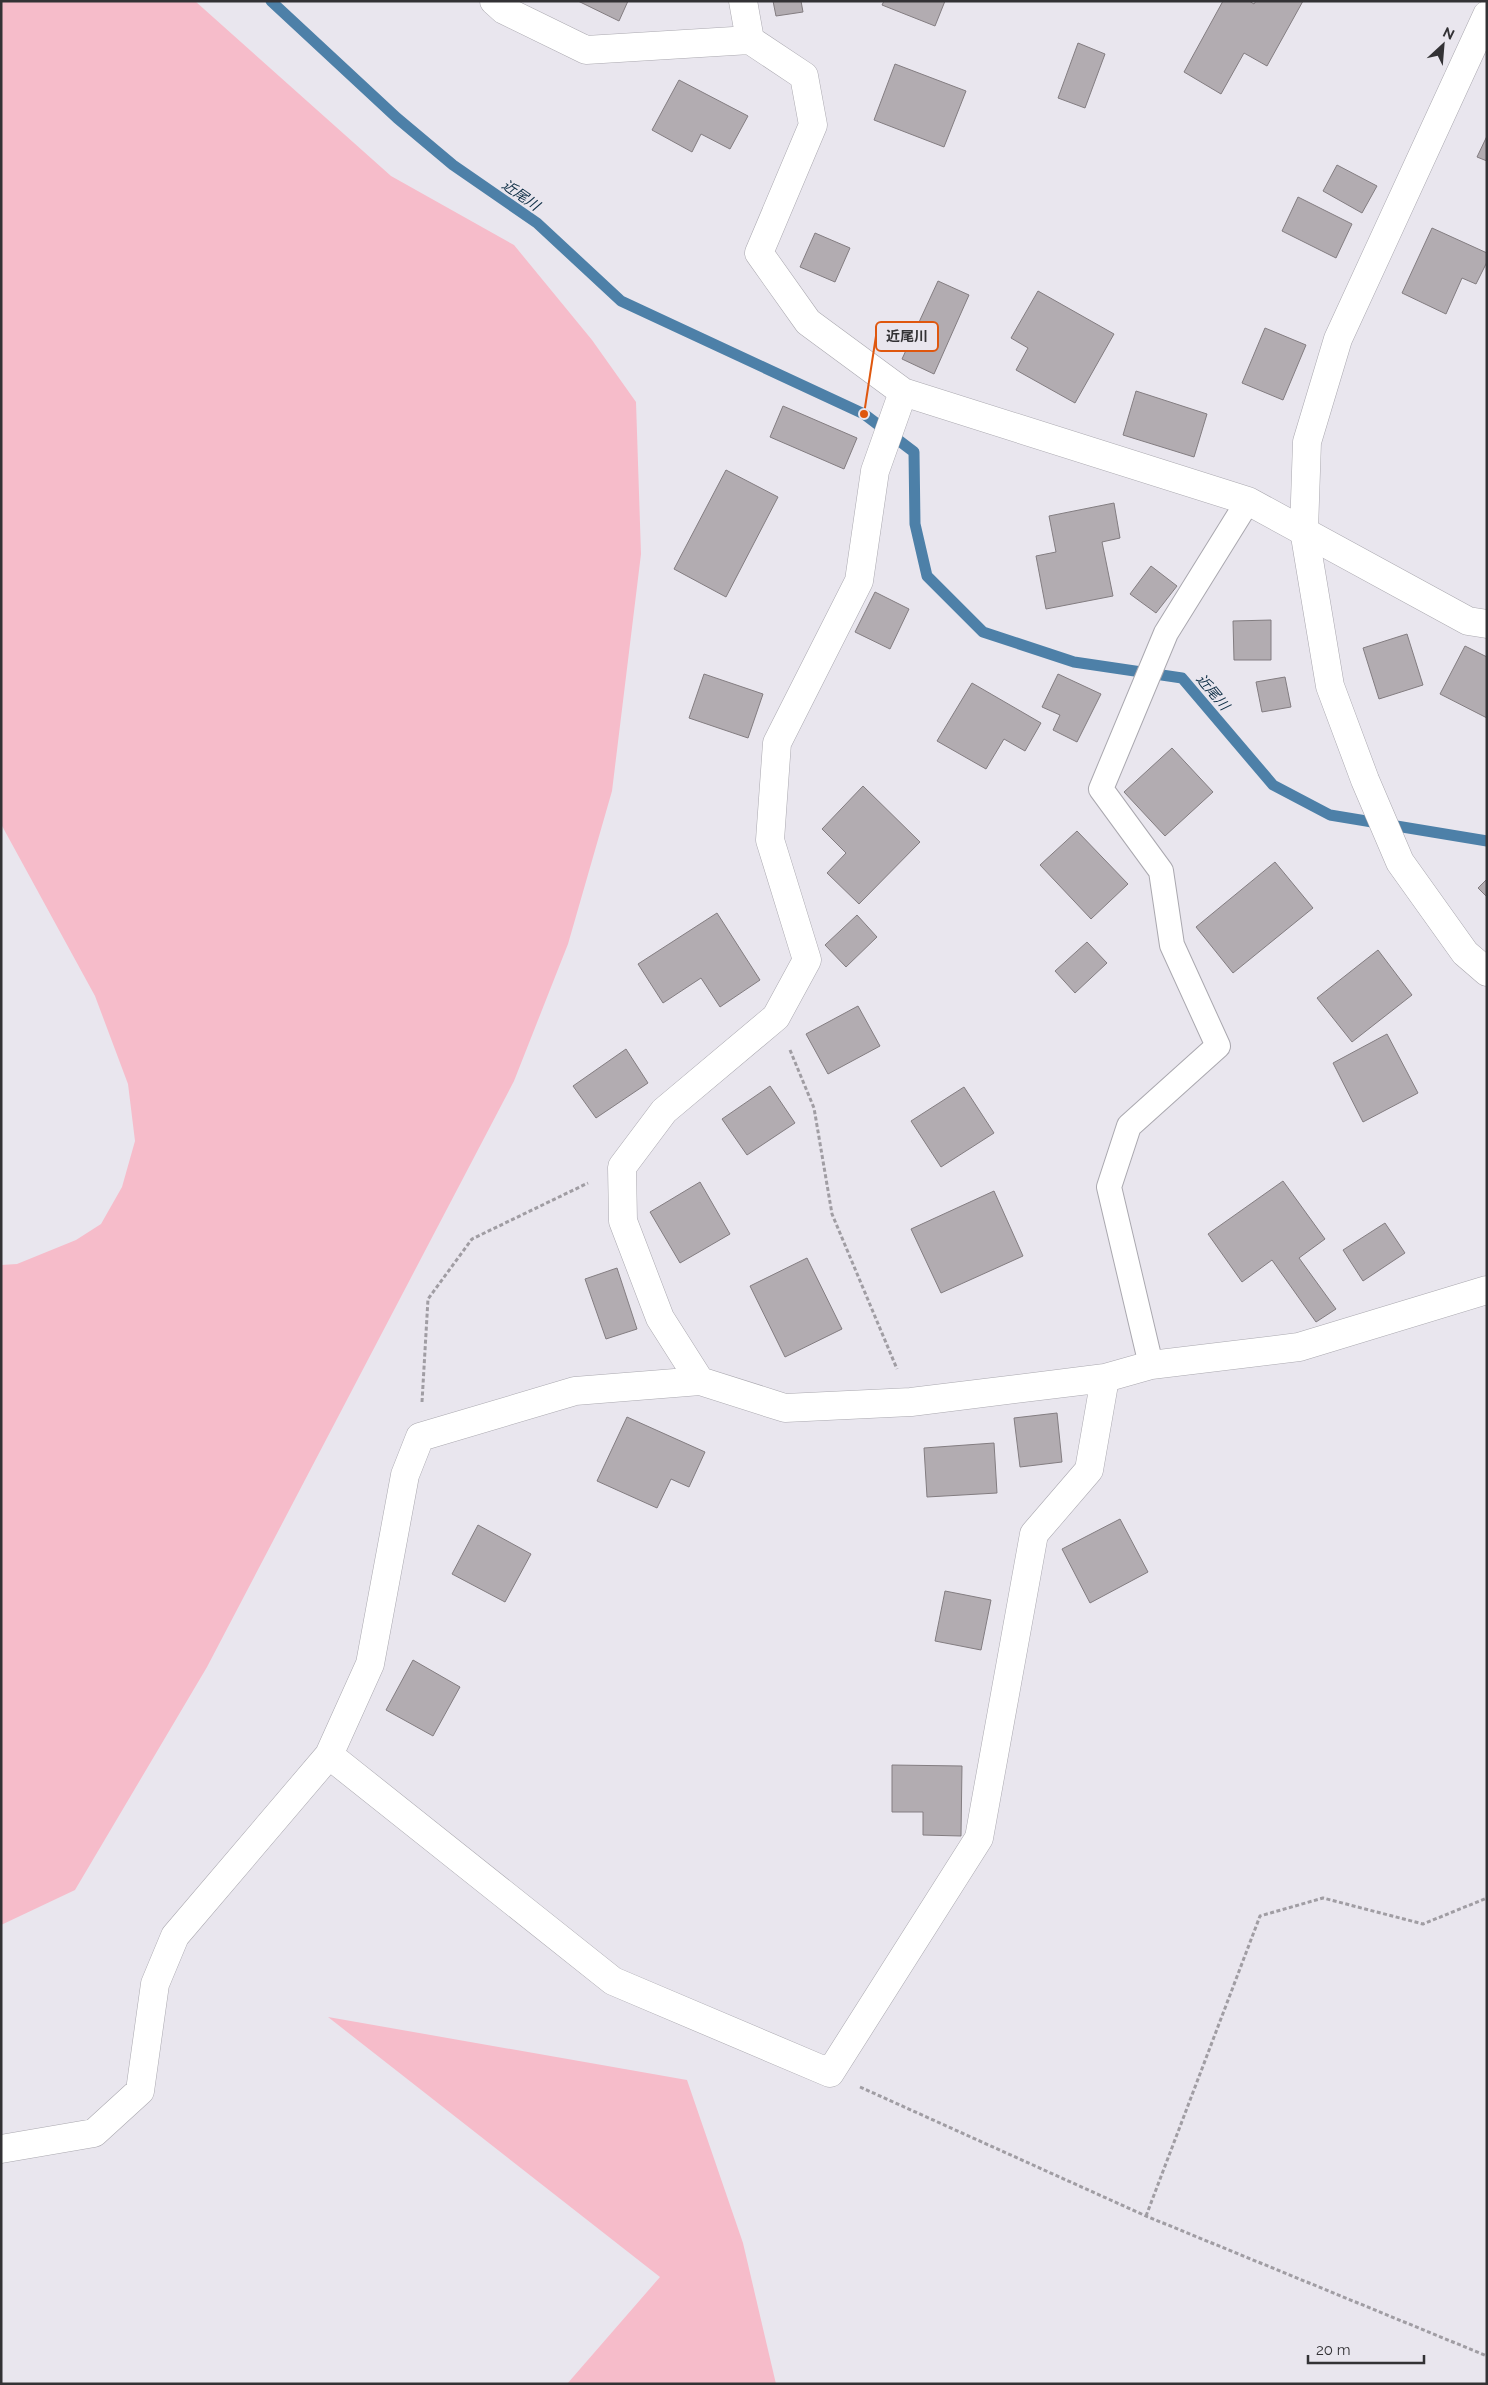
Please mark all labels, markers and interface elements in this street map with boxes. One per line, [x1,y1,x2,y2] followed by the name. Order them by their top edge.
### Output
[1418,20,1468,70] north arrow
[1440,24,1457,43] text: N
[499,176,544,215] water label: 近尾川
[876,322,938,351] callout: 近尾川
[886,328,928,344] text: 近尾川
[1193,671,1234,715] water label: 近尾川
[1308,2332,1424,2364] scale bar
[1316,2341,1351,2359] text: 20 m

